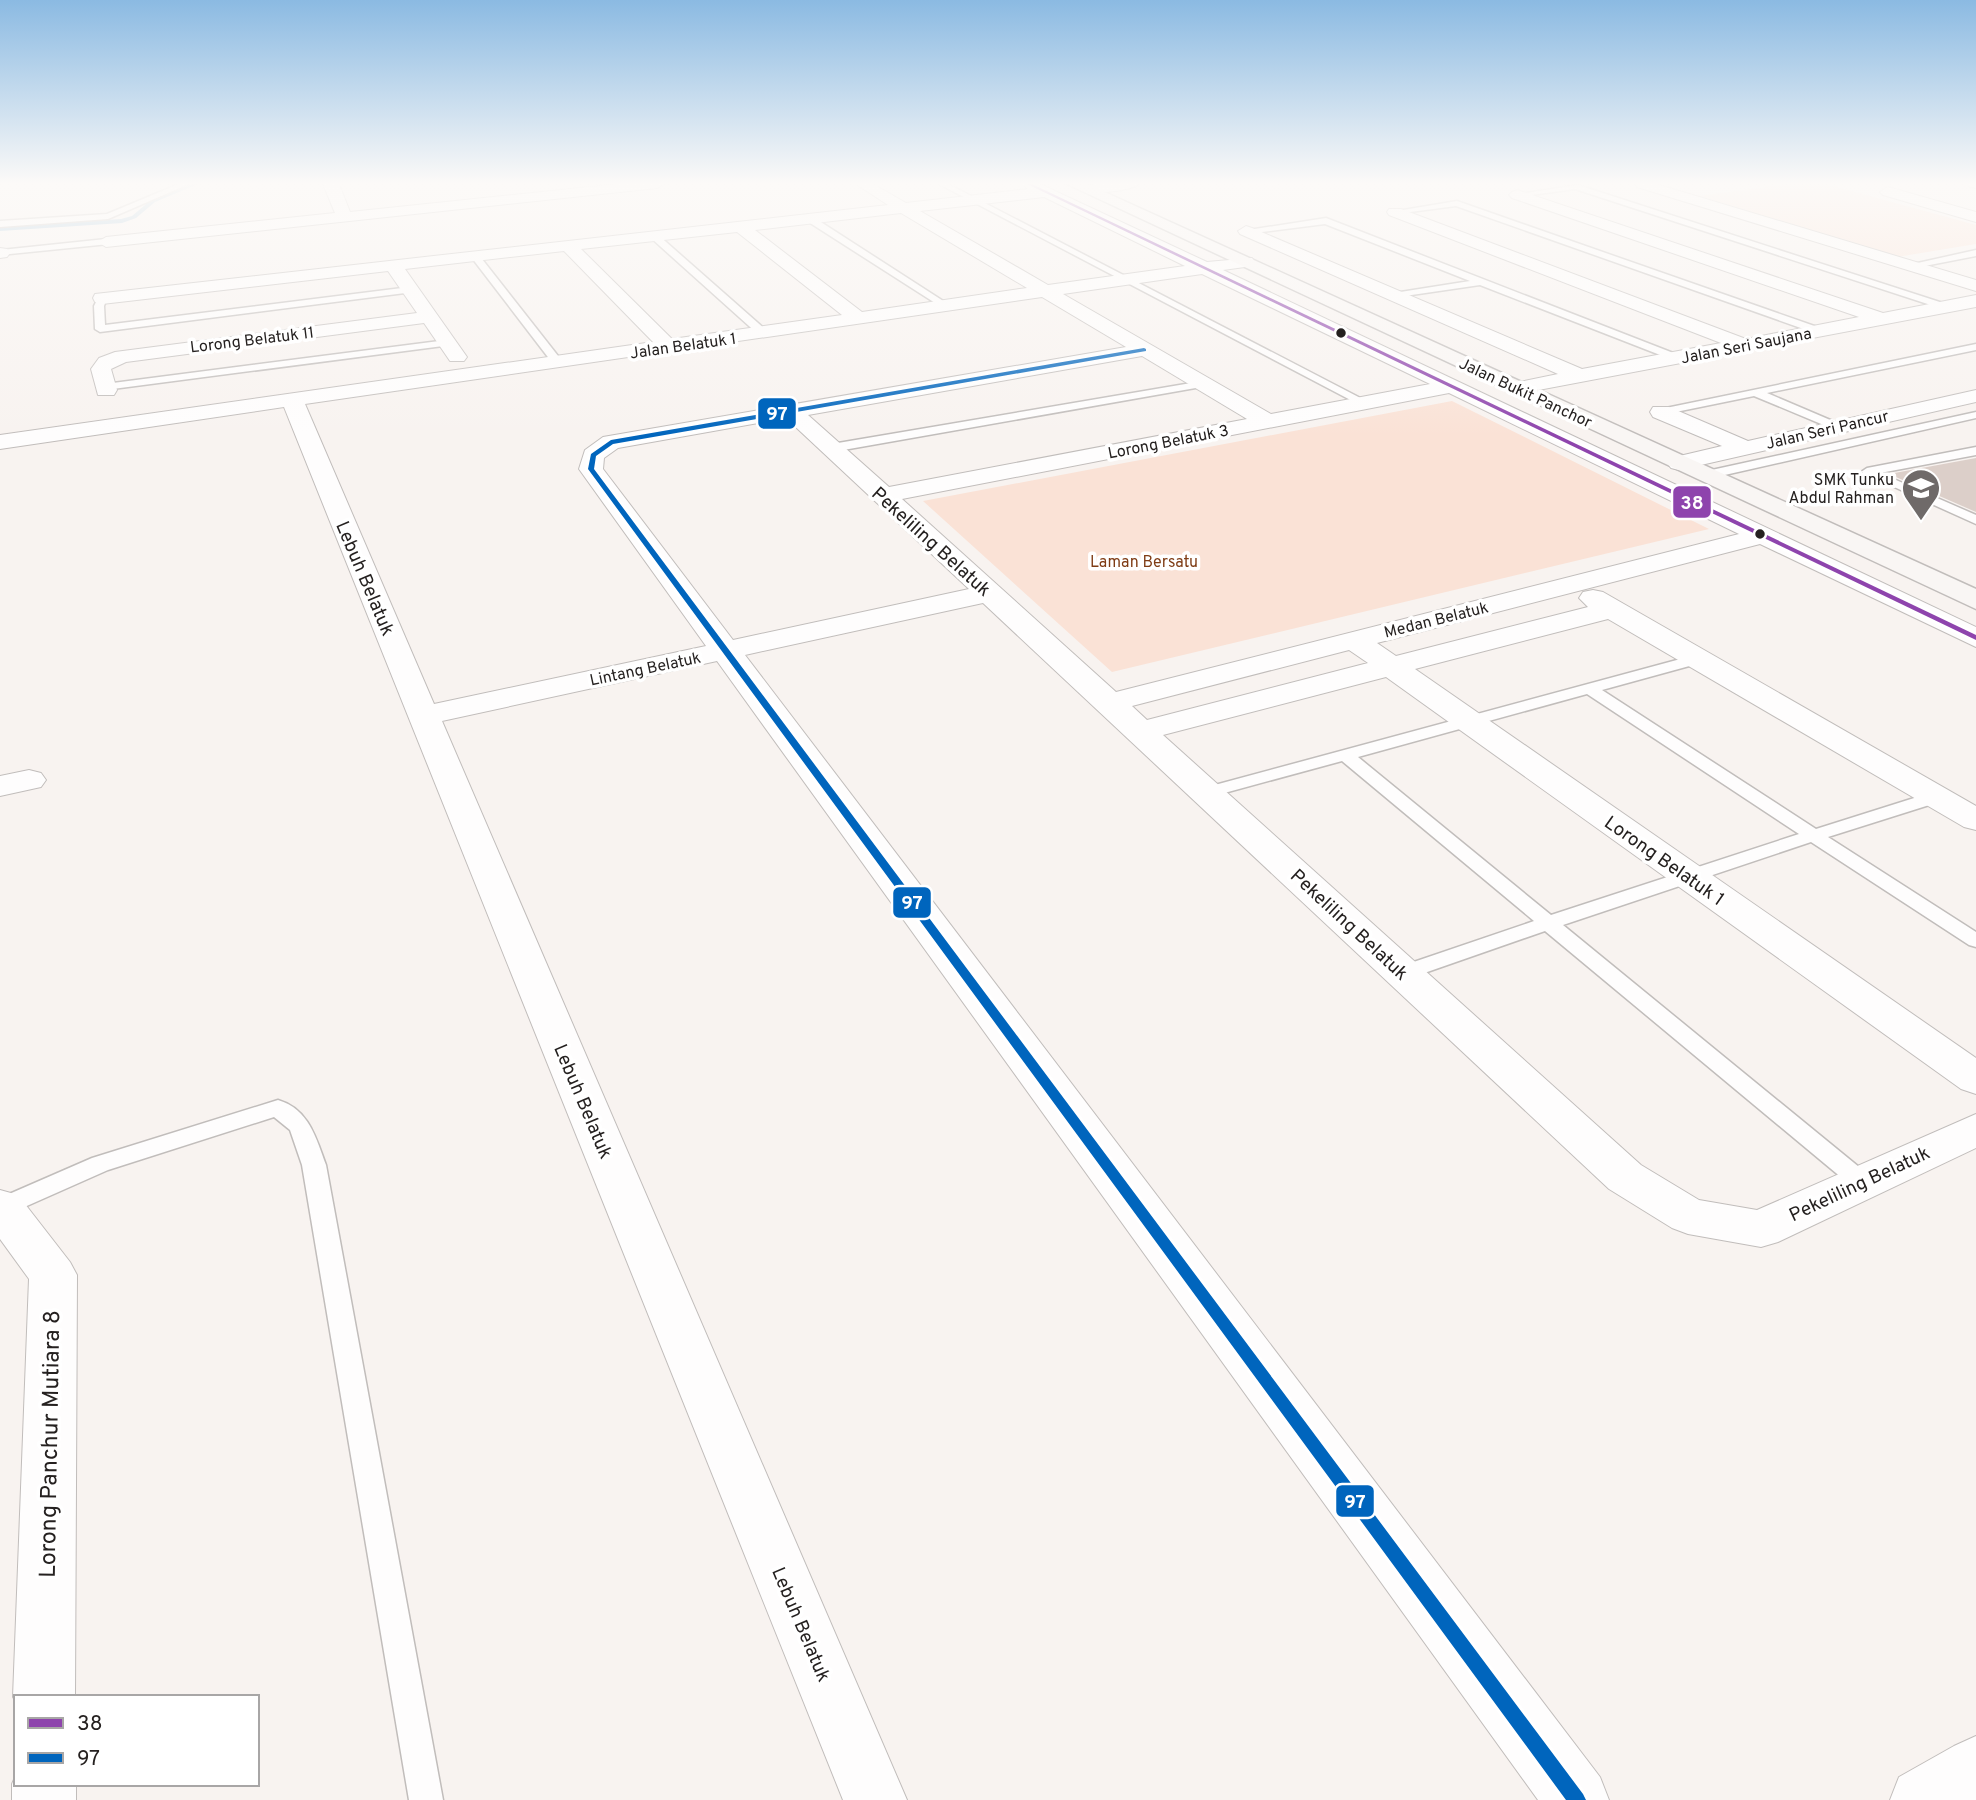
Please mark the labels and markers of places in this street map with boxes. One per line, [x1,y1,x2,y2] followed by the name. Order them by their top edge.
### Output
[1334,326,1348,340] unlabelled marker
[1900,467,1942,522] school or university icon: SMK Tunku Abdul Rahman
[1789,471,1894,509] place label: SMK Tunku Abdul Rahman
[1753,527,1767,541] unlabelled marker

